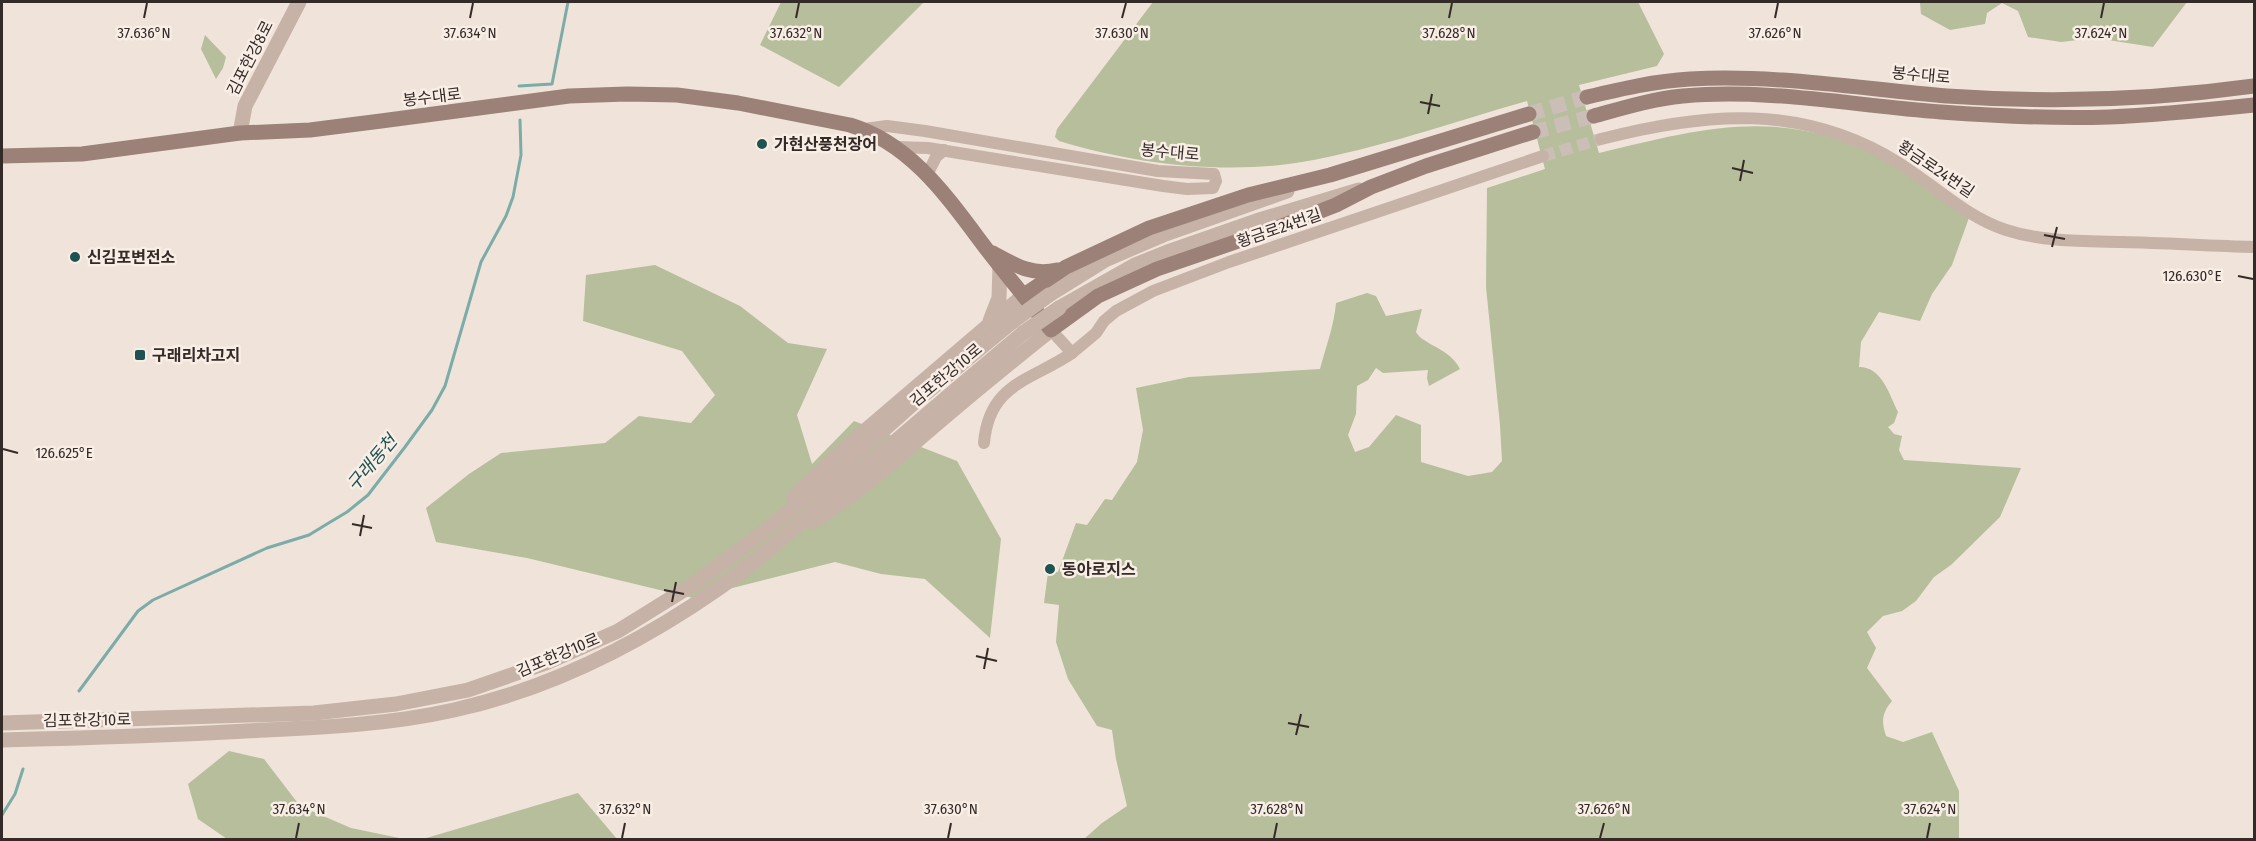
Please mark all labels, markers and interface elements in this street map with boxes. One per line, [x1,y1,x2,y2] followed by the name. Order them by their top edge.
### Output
[223,17,277,99] street label: 김포한강8로
[117,24,171,42] text: 37.636°N
[443,24,497,42] text: 37.634°N
[770,24,822,42] text: 37.632°N
[1095,24,1149,42] text: 37.630°N
[1422,24,1476,42] text: 37.628°N
[1748,24,1802,42] text: 37.626°N
[2075,24,2127,42] text: 37.624°N
[1891,63,1951,87] street label: 봉수대로
[402,84,463,110] street label: 봉수대로
[774,135,877,154] place label: 가현산풍천장어
[1894,136,1978,202] street label: 황금로24번길
[755,137,769,151] marker: 가현산풍천장어
[1140,140,1200,164] street label: 봉수대로
[1234,205,1324,251] street label: 황금로24번길
[87,248,176,267] place label: 신김포변전소
[68,250,82,264] marker: 신김포변전소
[2163,267,2221,285] text: 126.630°E
[906,339,986,411] street label: 김포한강10로
[152,346,240,365] place label: 구래리차고지
[133,348,147,362] marker: 구래리차고지
[342,429,403,495] water label: 구래동천
[35,444,93,462] text: 126.625°E
[1062,560,1136,579] place label: 동아로지스
[1043,562,1057,576] marker: 동아로지스
[514,629,603,681] street label: 김포한강10로
[43,710,132,730] street label: 김포한강10로
[272,800,326,818] text: 37.634°N
[599,800,651,818] text: 37.632°N
[924,800,978,818] text: 37.630°N
[1250,800,1304,818] text: 37.628°N
[1577,800,1631,818] text: 37.626°N
[1904,800,1956,818] text: 37.624°N

